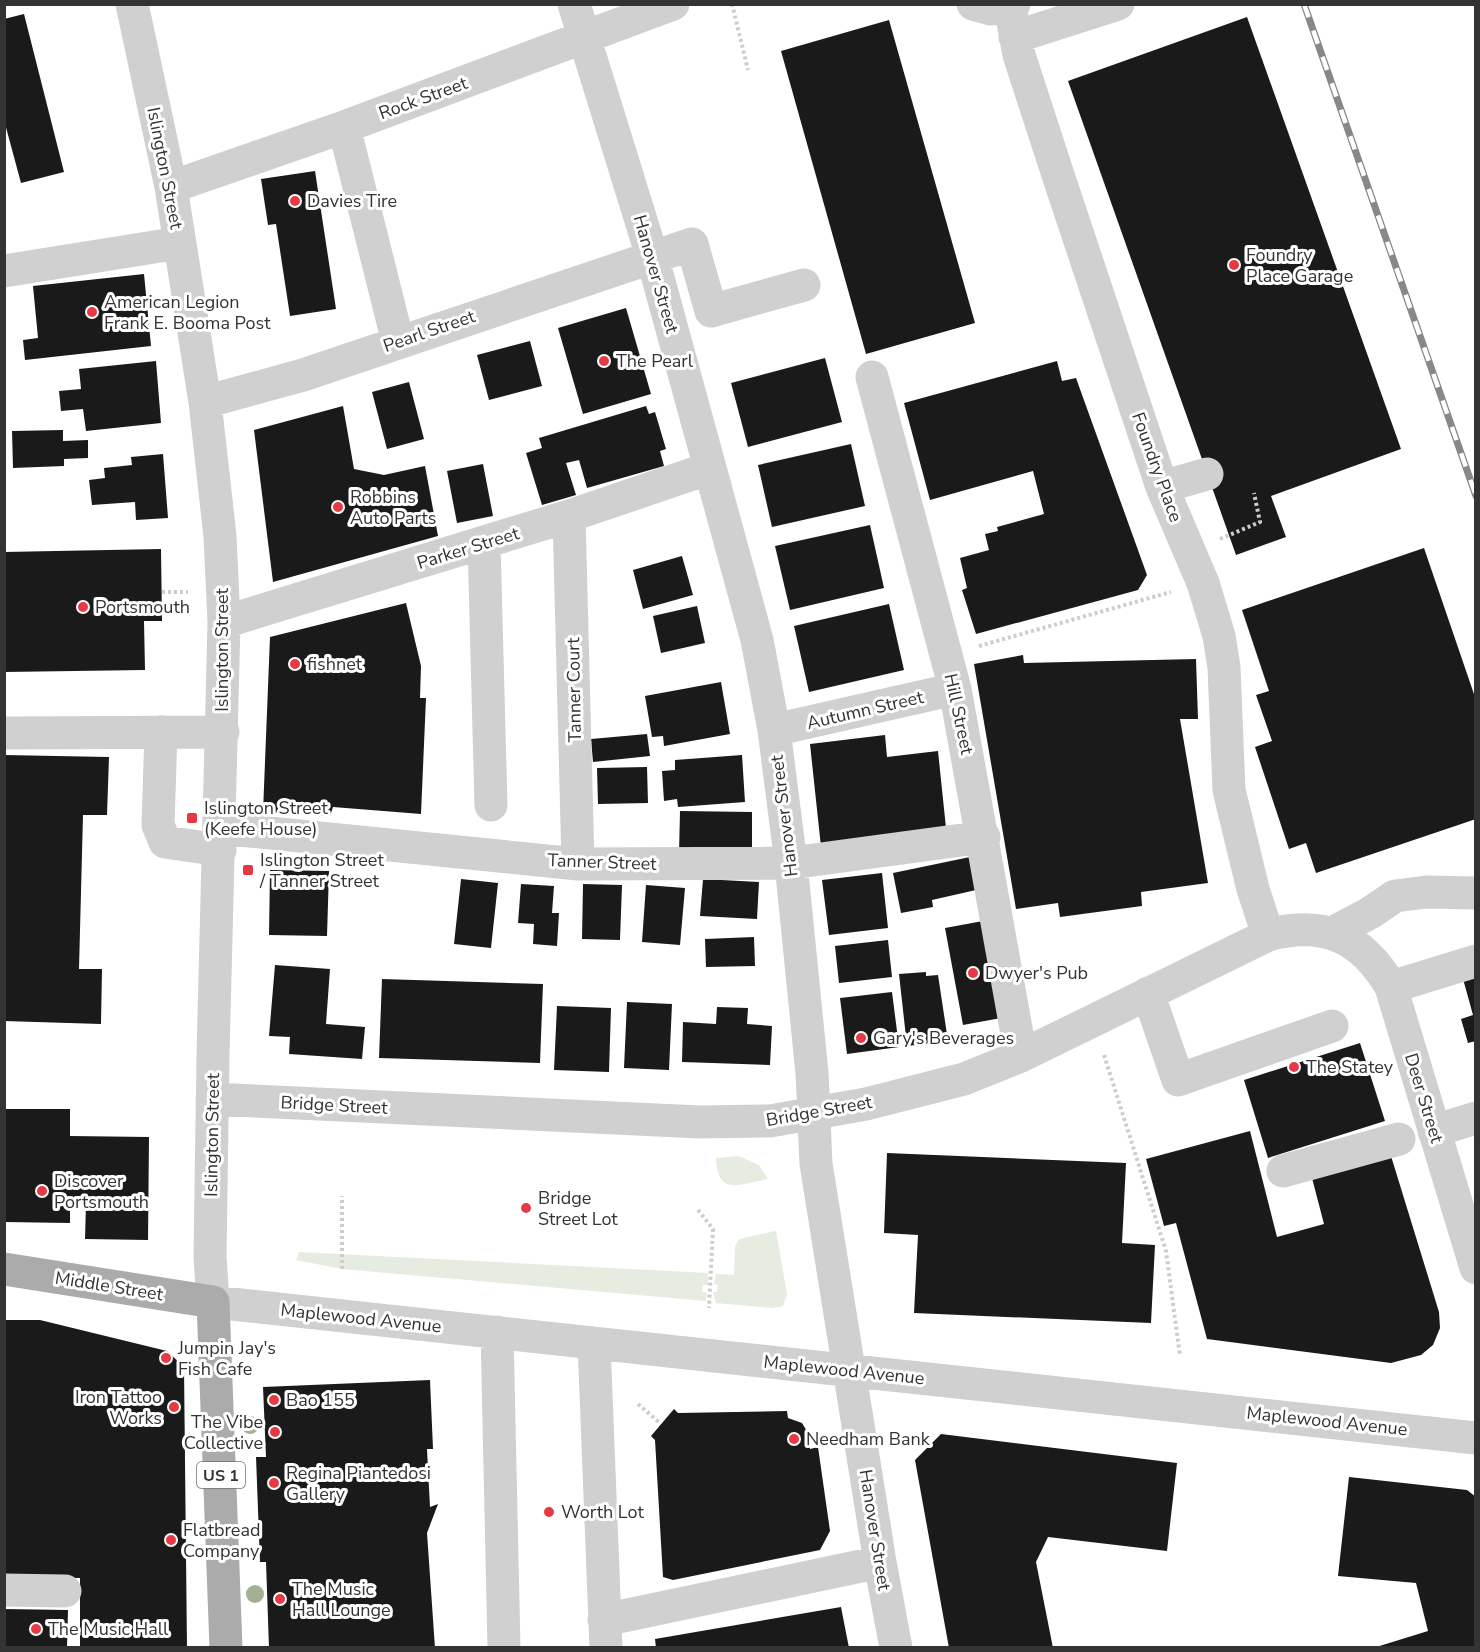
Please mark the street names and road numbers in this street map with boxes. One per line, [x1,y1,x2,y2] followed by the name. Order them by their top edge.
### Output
[375,71,471,125] street label: Rock Street
[141,105,189,232] street label: Islington Street
[628,212,685,337] street label: Hanover Street
[380,304,479,358] street label: Pearl Street
[1126,409,1188,525] street label: Foundry Place
[414,521,523,575] street label: Parker Street
[210,587,234,712] street label: Islington Street
[561,637,587,743] street label: Tanner Court
[939,671,979,757] street label: Hill Street
[804,685,926,735] street label: Autumn Street
[765,753,803,878] street label: Hanover Street
[547,848,658,876] street label: Tanner Street
[1399,1050,1449,1146] street label: Deer Street
[199,1072,225,1197] street label: Islington Street
[280,1090,389,1120] street label: Bridge Street
[764,1090,875,1132] street label: Bridge Street
[53,1266,165,1306] street label: Middle Street
[279,1298,443,1338] street label: Maplewood Avenue
[762,1350,926,1390] street label: Maplewood Avenue
[1245,1401,1409,1441] street label: Maplewood Avenue
[197,1462,245,1488] road number: US 1
[854,1468,897,1593] street label: Hanover Street

